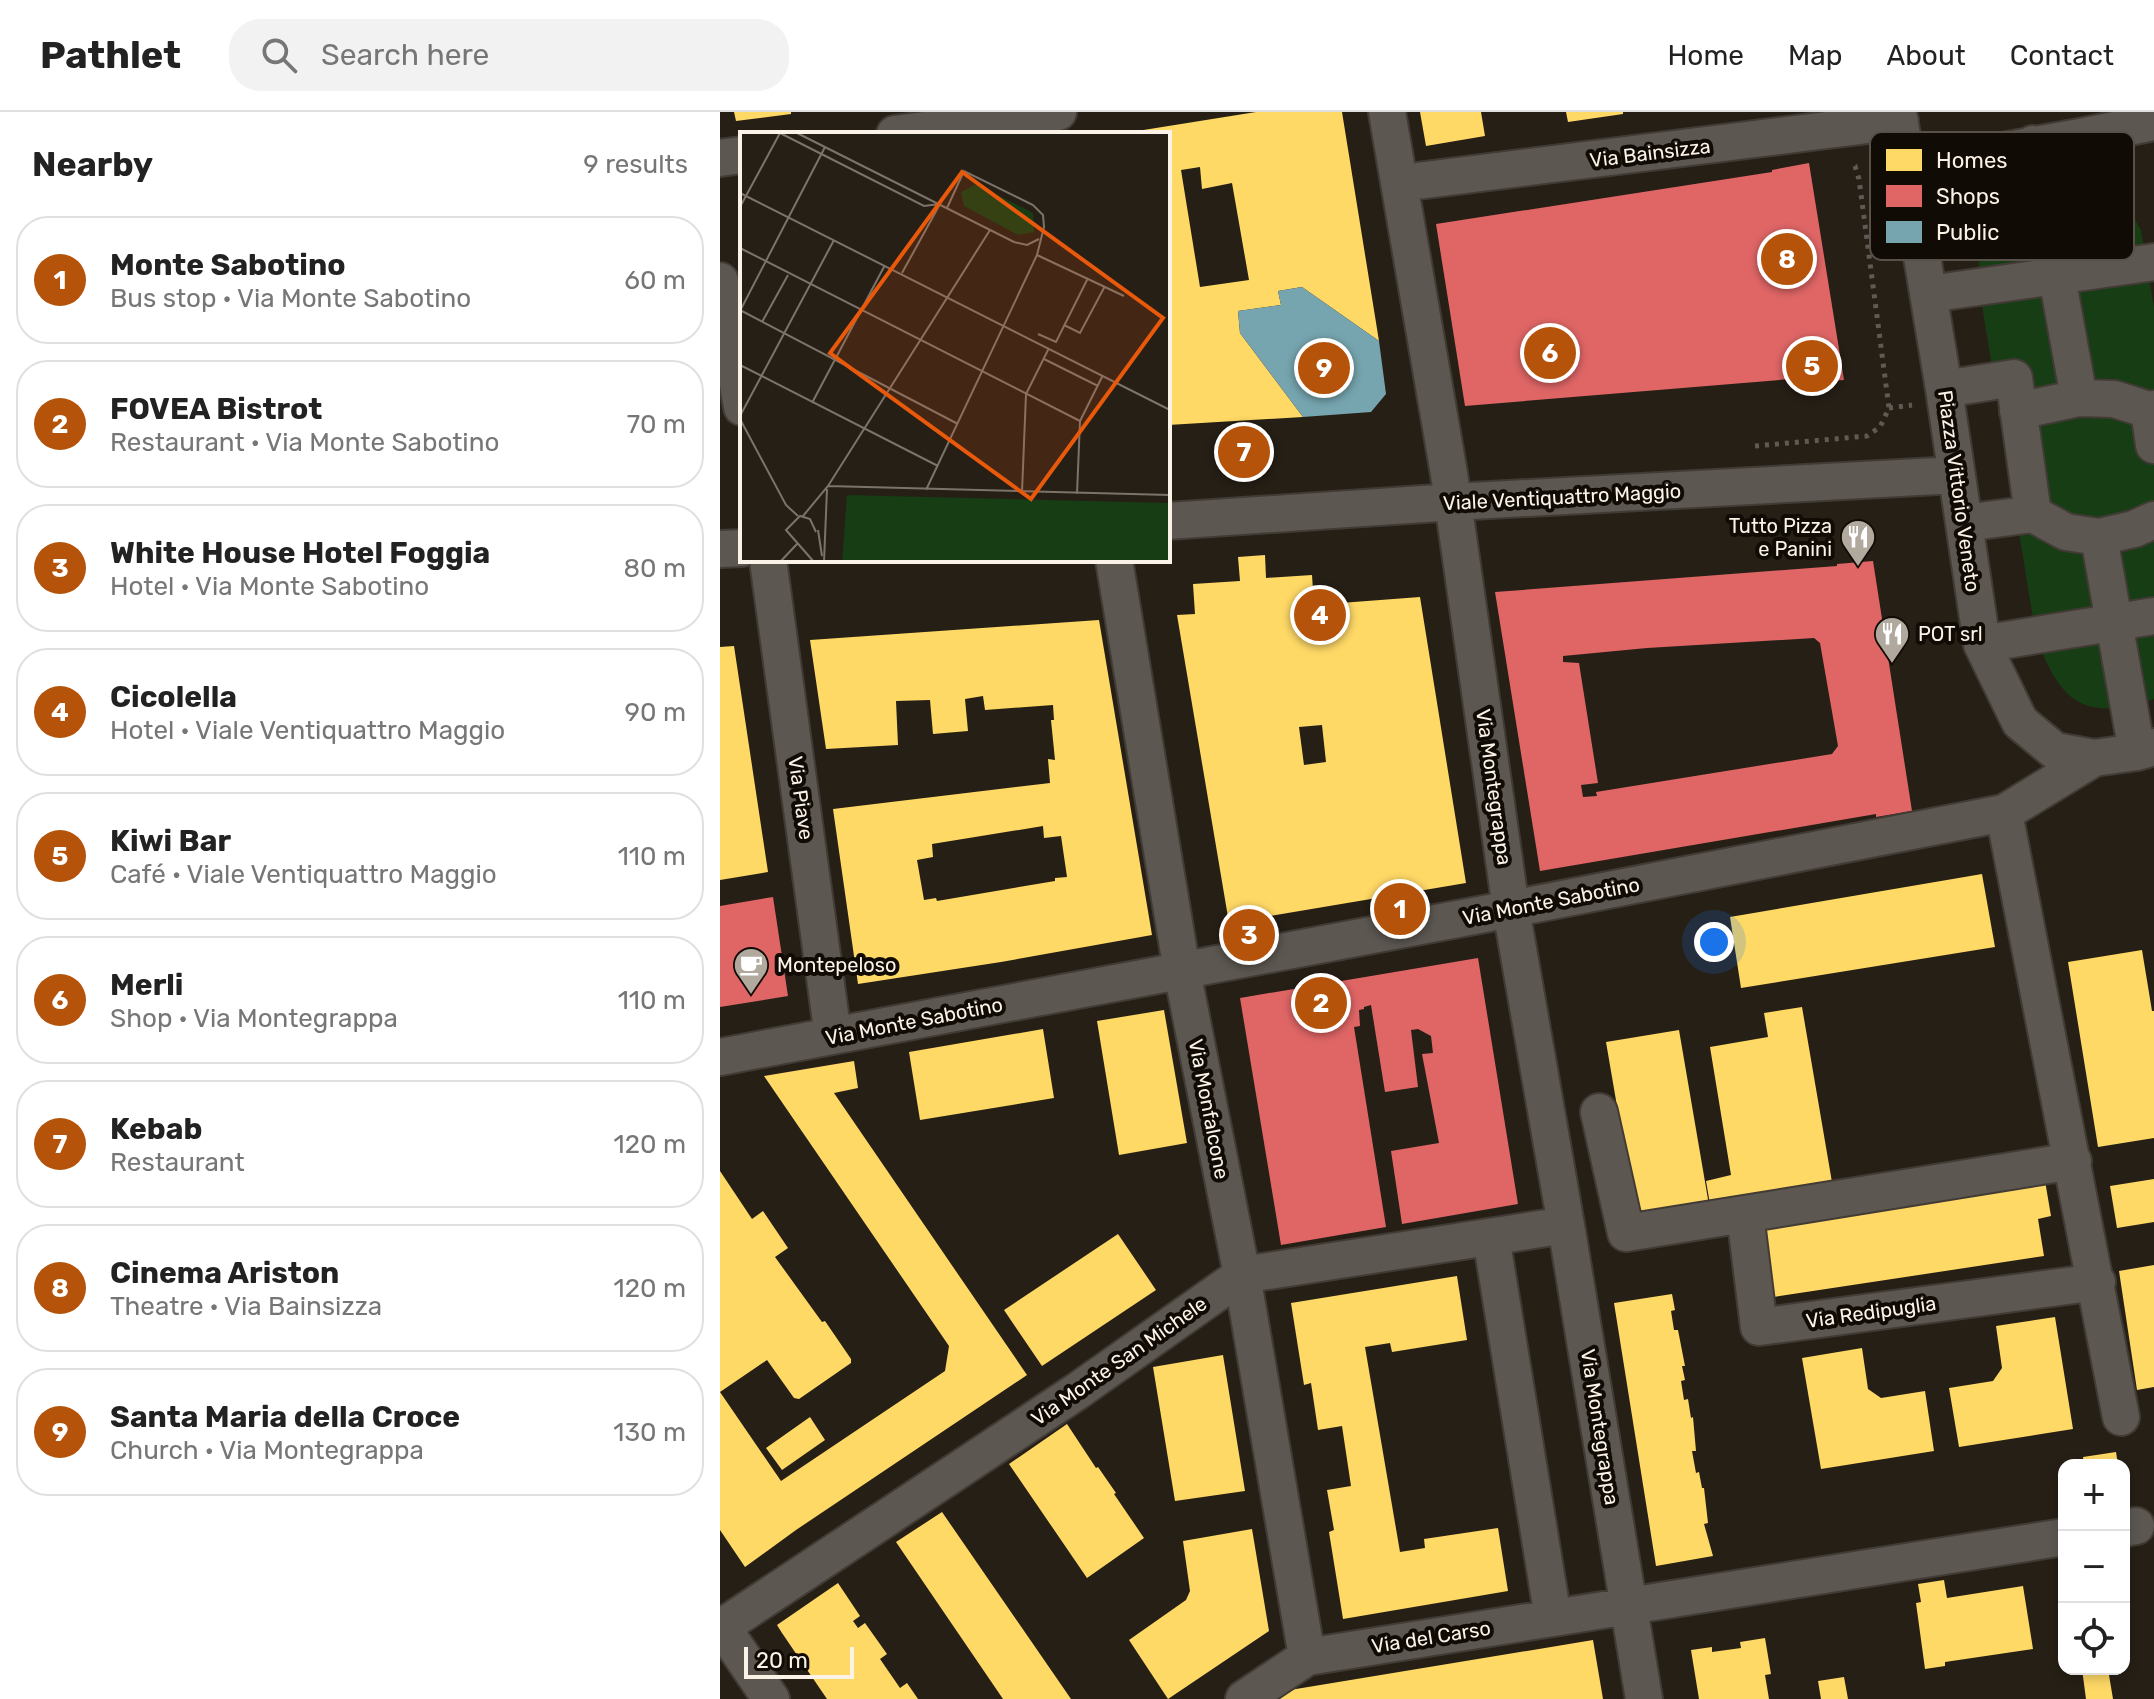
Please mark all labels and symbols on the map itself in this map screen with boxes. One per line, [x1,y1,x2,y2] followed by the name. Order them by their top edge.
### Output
[740,132,1170,562] inset map
[1870,132,2134,260] legend
[1588,134,1712,172] street label: Via Bainsizza
[1936,147,2007,174] text: Homes
[1936,183,2000,210] text: Shops
[1936,219,1999,246] text: Public
[1761,229,1813,289] pin: 8
[1524,323,1576,383] pin: 6
[1786,336,1838,396] pin: 5
[1298,338,1350,398] pin: 9
[1933,389,1985,593] street label: Piazza Vittorio Veneto
[1218,422,1270,482] pin: 7
[1442,479,1682,515] street label: Viale Ventiquattro Maggio
[1729,514,1832,561] place label: Tutto Pizza e Panini
[1839,518,1877,568] restaurant icon: Tutto Pizza e Panini
[1294,585,1346,645] pin: 4
[1873,615,1911,665] restaurant icon: POT srl
[1918,622,1983,646] place label: POT srl
[1471,707,1517,867] street label: Via Montegrappa
[783,755,819,841] street label: Via Piave
[1460,872,1642,930] street label: Via Monte Sabotino
[1374,879,1426,939] pin: 1
[1223,905,1275,965] pin: 3
[1694,922,1734,962] your location
[732,946,770,996] cafe icon: Montepeloso
[777,953,897,977] place label: Montepeloso
[1295,973,1347,1033] pin: 2
[823,992,1005,1050] street label: Via Monte Sabotino
[1184,1037,1234,1181] street label: Via Monfalcone
[1027,1291,1211,1431] street label: Via Monte San Michele
[1804,1291,1938,1333] street label: Via Redipuglia
[1576,1347,1624,1507] street label: Via Montegrappa
[1370,1616,1492,1658] street label: Via del Carso
[744,1643,854,1679] scale bar

